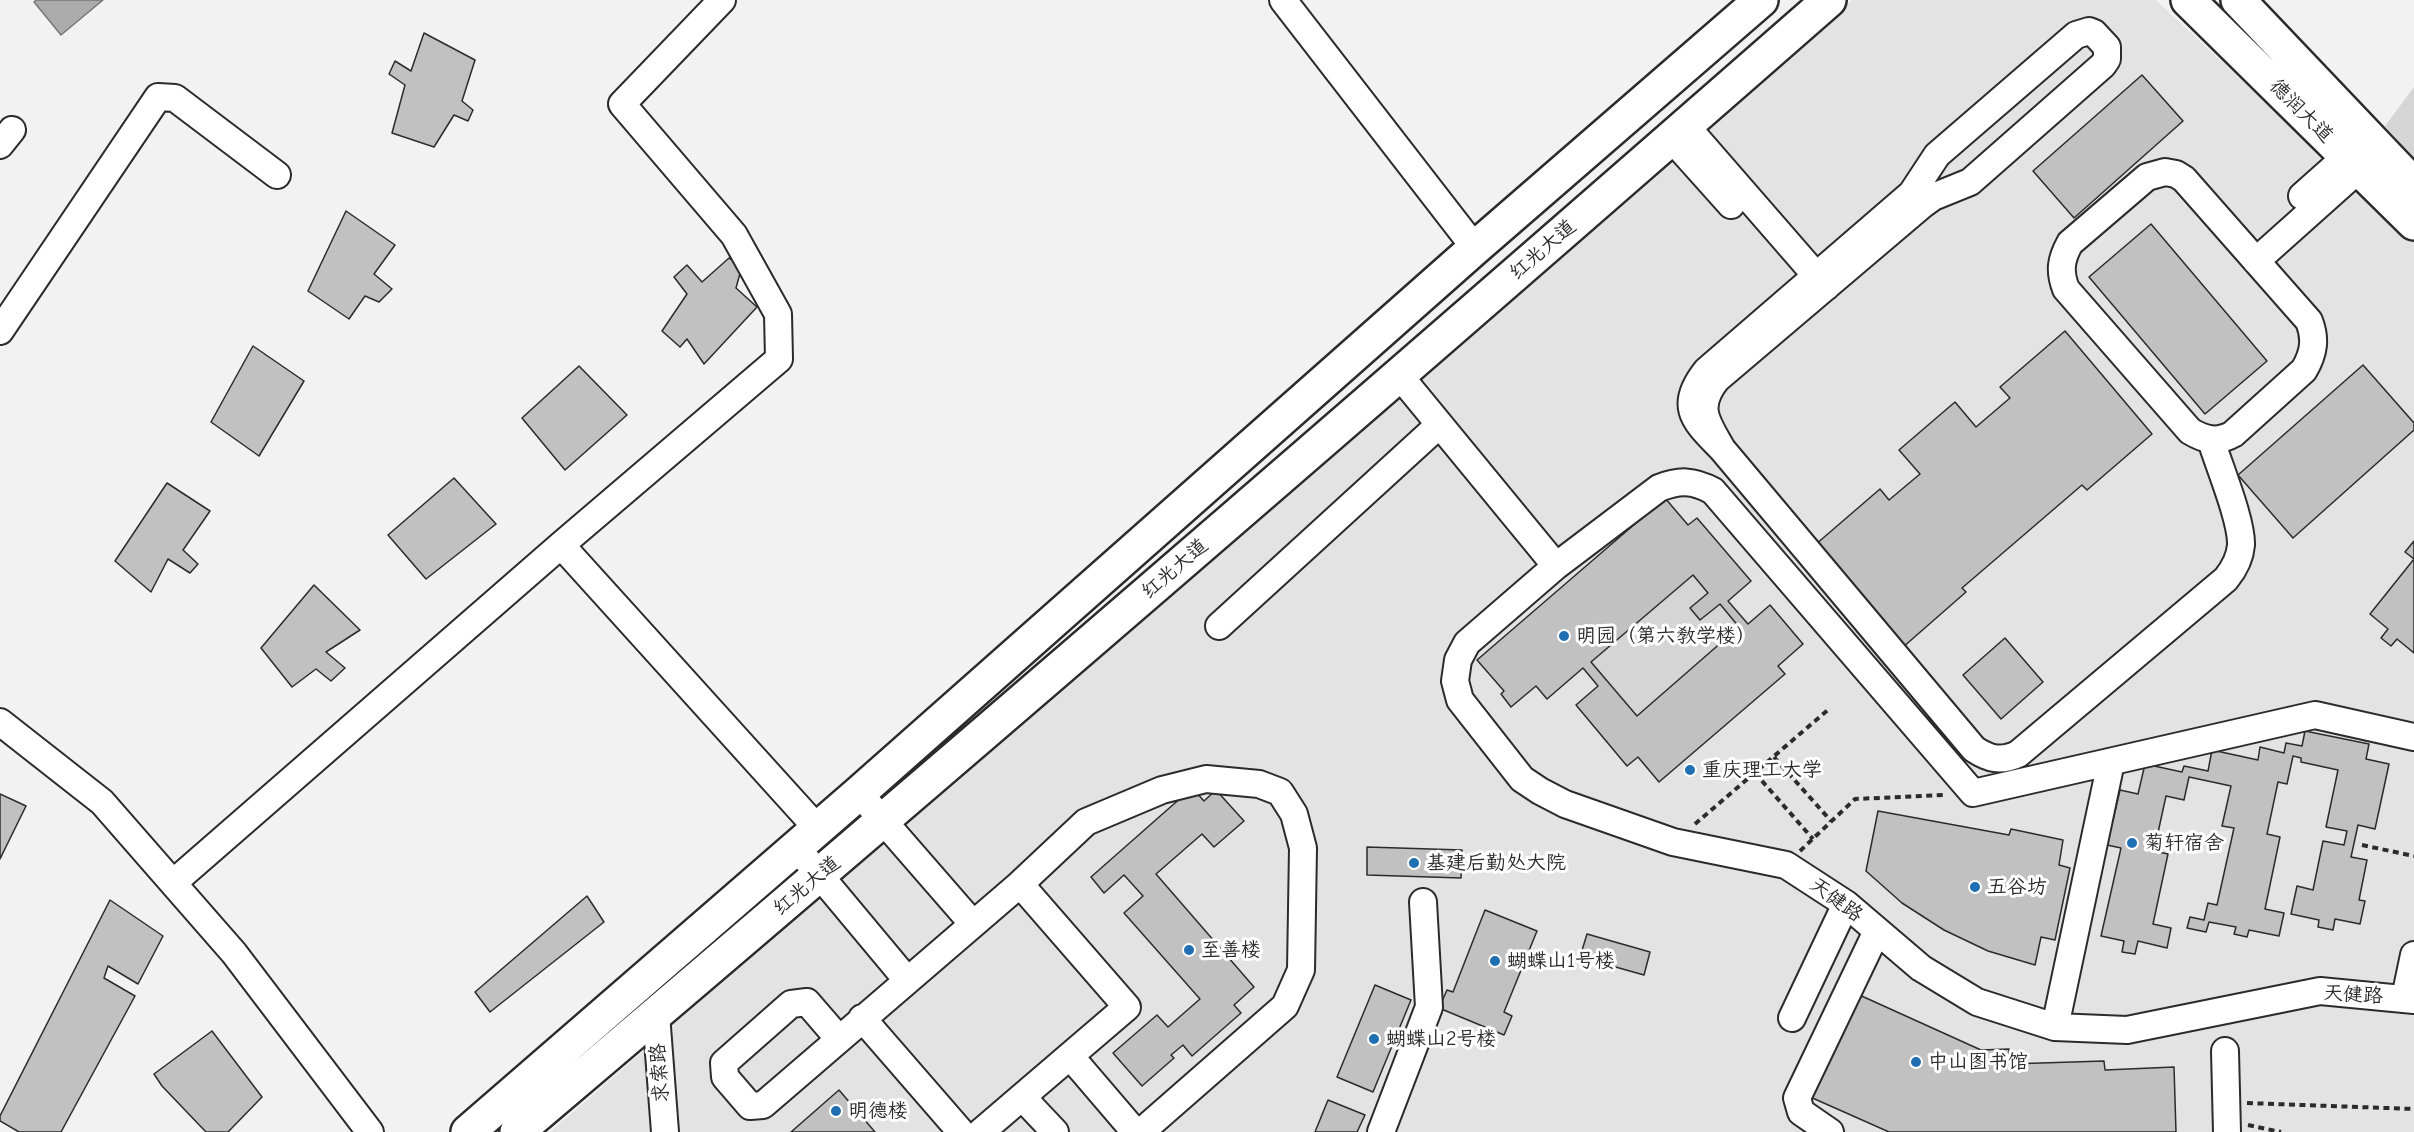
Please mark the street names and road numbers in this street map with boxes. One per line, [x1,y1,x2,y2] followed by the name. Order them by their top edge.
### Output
[2264,74,2338,148] street label: 德润大道
[1505,215,1581,285] street label: 红光大道
[1137,534,1213,604] street label: 红光大道
[769,851,845,921] street label: 红光大道
[1805,873,1867,927] street label: 天健路
[2322,981,2384,1009] street label: 天健路
[646,1042,674,1104] street label: 求索路

